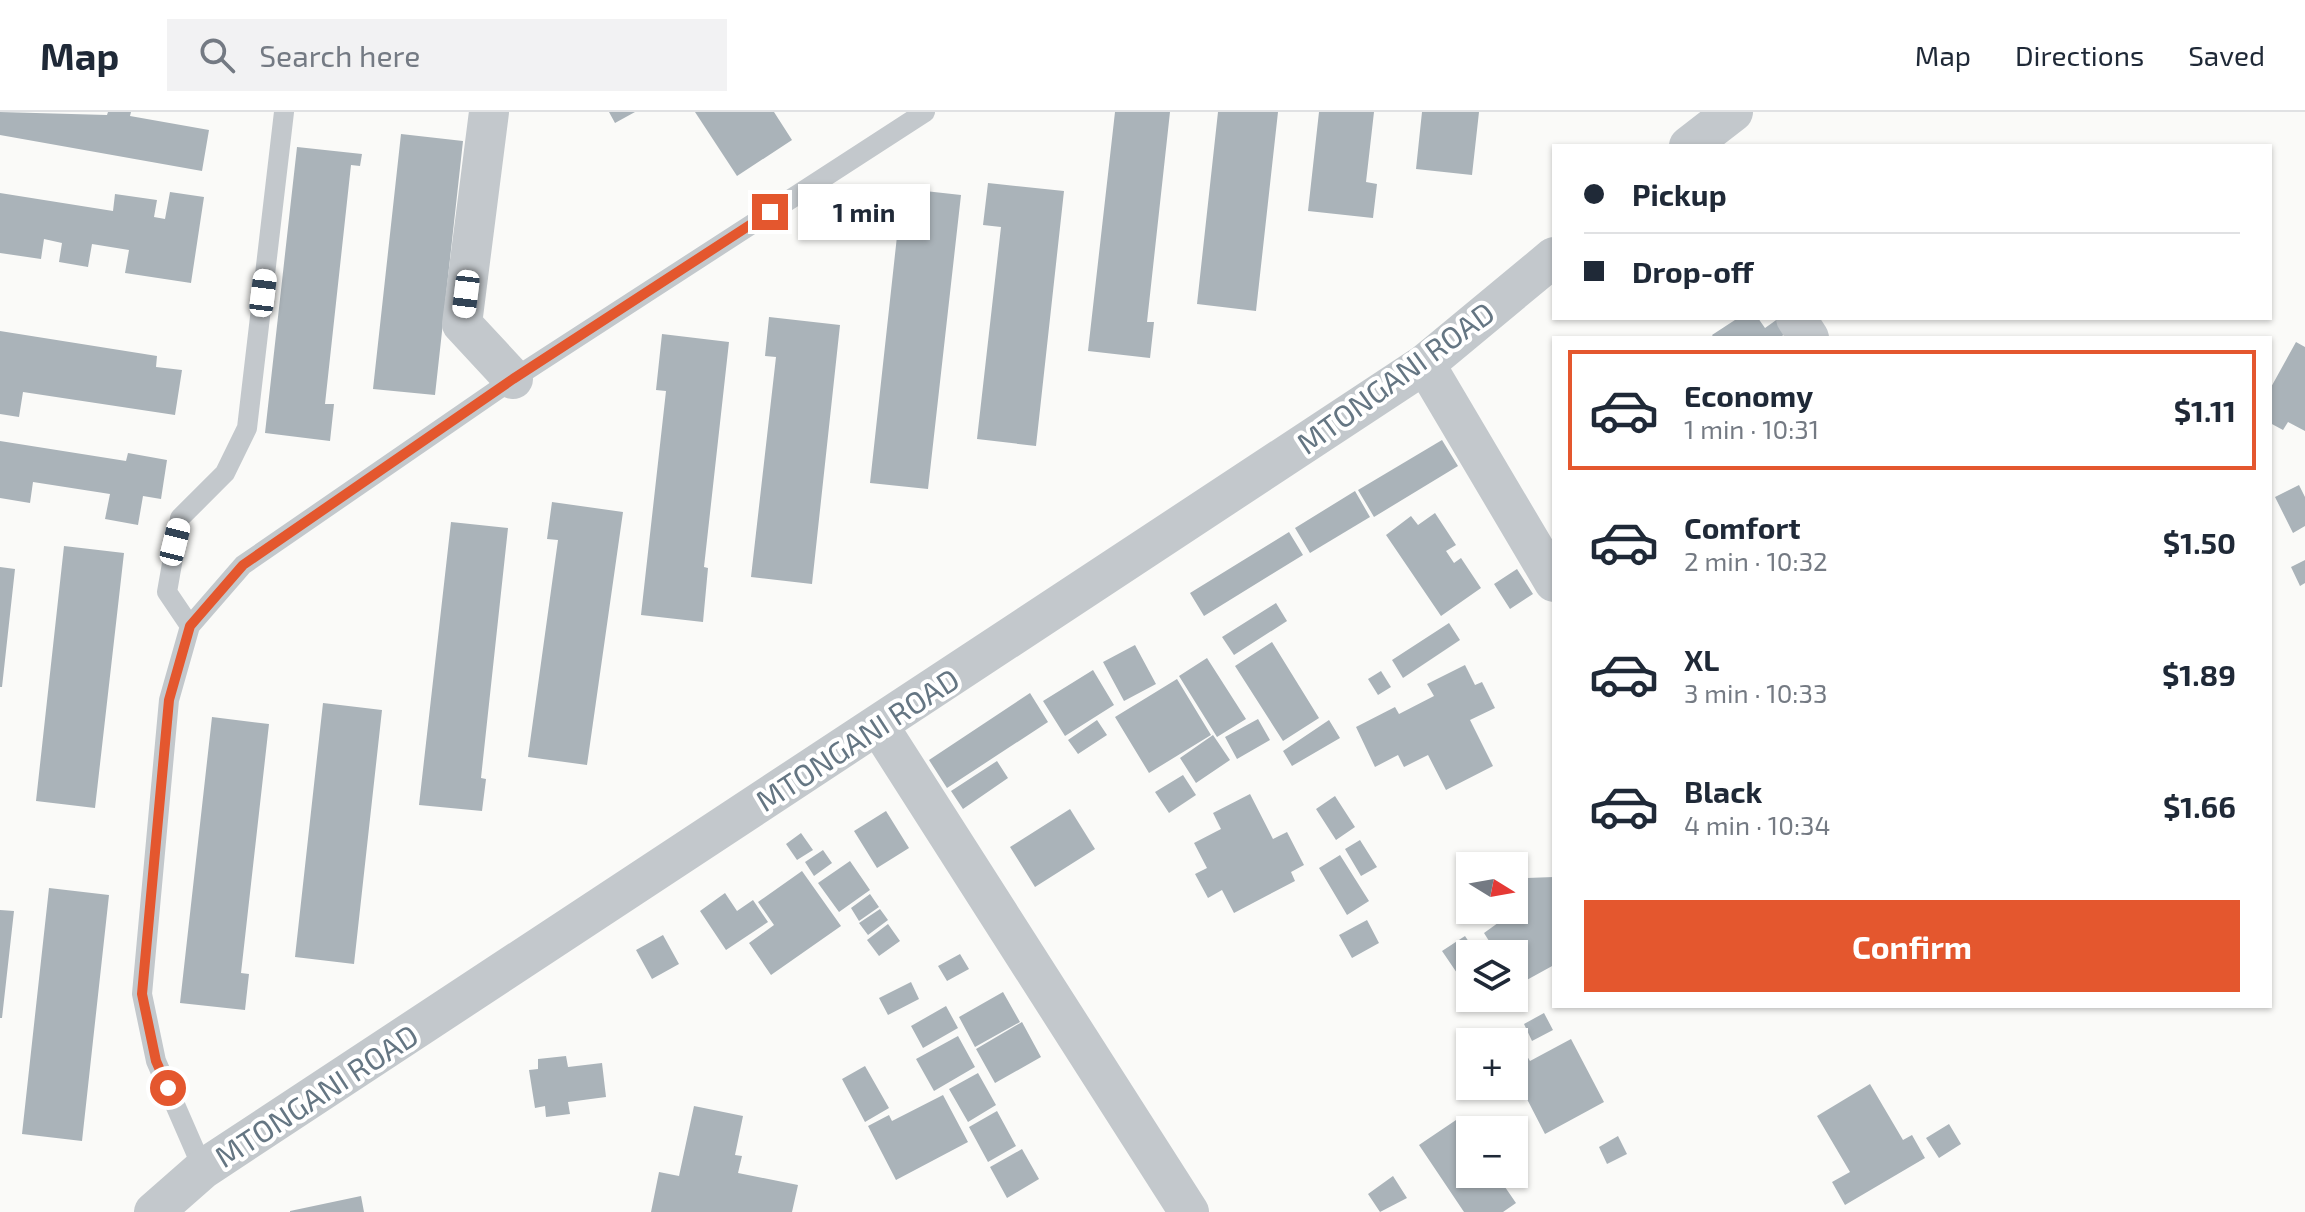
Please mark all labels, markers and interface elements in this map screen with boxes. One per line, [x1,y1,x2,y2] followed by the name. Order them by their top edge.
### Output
[167,19,727,91] search box
[40,32,119,78] text: Map
[195,33,239,77] icon: search
[259,37,420,73] text: Search here
[1915,38,1971,72] text: Map
[2015,38,2144,72] text: Directions
[2188,38,2265,72] text: Saved
[1632,176,1727,212] text: Pickup
[798,184,930,240] callout: 1 min
[752,194,788,230] route end
[833,196,895,227] text: 1 min
[1632,253,1754,289] text: Drop-off
[248,268,278,318] car
[451,269,481,319] car
[1289,293,1501,461] street label: MTONGANI ROAD
[1588,374,1660,446] icon: car
[1684,377,1813,413] text: Economy
[2174,392,2236,428] text: $1.11
[1684,413,1819,444] text: 1 min · 10:31
[1588,506,1660,578] icon: car
[1684,509,1801,545] text: Comfort
[158,516,192,568] car
[2163,524,2236,560] text: $1.50
[1684,545,1828,576] text: 2 min · 10:32
[1588,638,1660,710] icon: car
[1684,641,1719,677] text: XL
[2162,656,2236,692] text: $1.89
[749,660,965,818] street label: MTONGANI ROAD
[1684,677,1827,708] text: 3 min · 10:33
[1588,770,1660,842] icon: car
[1684,773,1762,809] text: Black
[2163,788,2236,824] text: $1.66
[1684,809,1830,840] text: 4 min · 10:34
[1456,852,1528,924] north arrow
[1456,852,1528,1188] map controls
[1584,900,2240,992] button: Confirm
[1456,940,1528,1012] button: layers
[208,1016,424,1174] street label: MTONGANI ROAD
[1456,1028,1528,1100] button: +
[150,1070,186,1106] route start
[1456,1116,1528,1188] button: −

